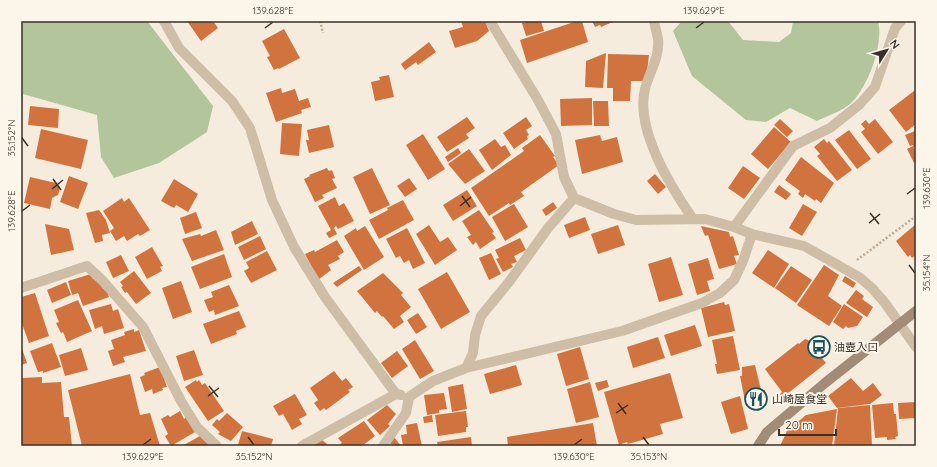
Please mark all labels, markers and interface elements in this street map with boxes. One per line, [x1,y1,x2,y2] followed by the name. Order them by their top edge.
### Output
[252,4,294,17] text: 139.628°E
[683,4,725,17] text: 139.629°E
[867,30,907,70] north arrow
[887,37,903,51] text: N
[5,119,18,157] text: 35.152°N
[920,167,933,209] text: 139.630°E
[5,190,18,232] text: 139.628°E
[920,255,933,291] text: 35.154°N
[806,334,832,360] bus stop icon: 油壺入口
[834,340,878,354] place label: 油壺入口
[743,386,769,412] restaurant icon: 山崎屋食堂
[772,392,827,406] place label: 山崎屋食堂
[779,411,836,437] scale bar
[785,417,813,432] text: 20 m
[122,450,164,463] text: 139.629°E
[235,450,273,463] text: 35.152°N
[553,450,595,463] text: 139.630°E
[631,450,667,463] text: 35.153°N

